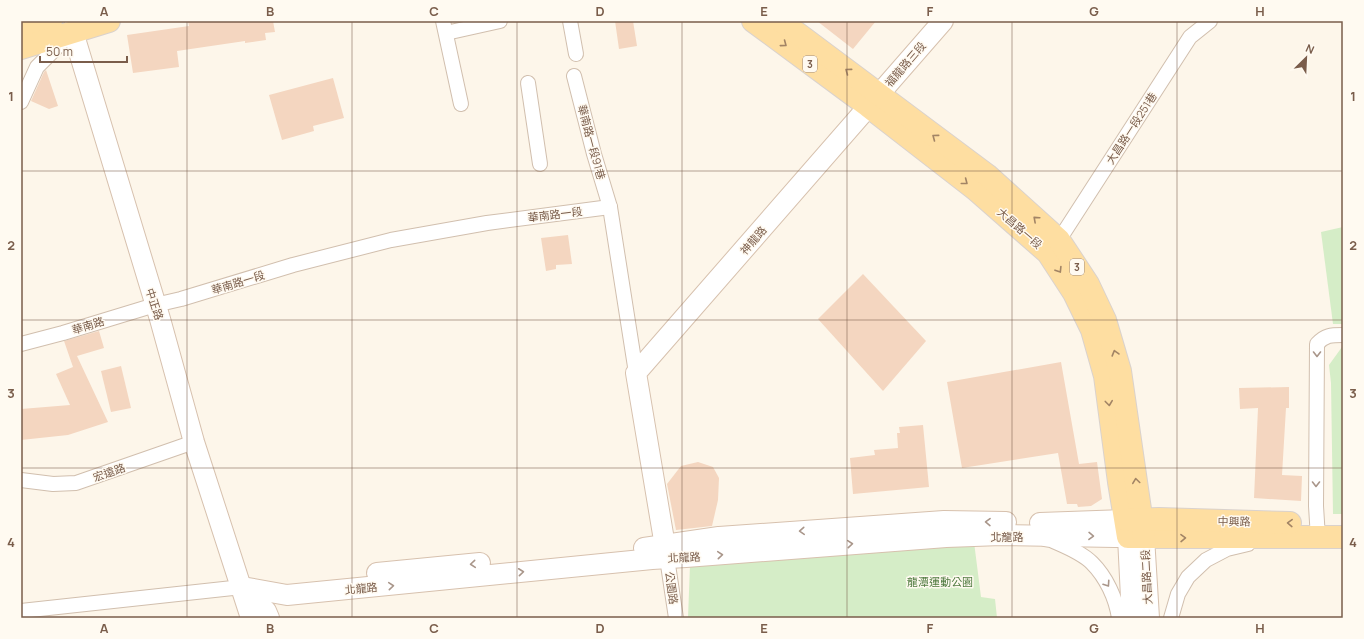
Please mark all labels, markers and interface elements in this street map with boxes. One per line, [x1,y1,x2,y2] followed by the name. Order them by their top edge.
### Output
[100,2,109,20] text: A
[266,2,274,20] text: B
[429,2,439,20] text: C
[595,2,605,20] text: D
[760,2,768,20] text: E
[927,2,934,20] text: F
[1089,2,1099,20] text: G
[1255,2,1265,20] text: H
[40,38,127,64] scale bar
[881,38,929,90] street label: 福龍路三段
[1286,38,1326,78] north arrow
[780,39,787,46] one-way arrow
[1304,40,1317,57] text: N
[46,43,73,60] text: 50 m
[803,56,817,72] road number: 3
[845,69,852,76] one-way arrow
[8,87,14,105] text: 1
[1350,87,1356,105] text: 1
[1102,89,1160,167] street label: 大昌路一段251巷
[575,103,609,181] street label: 華南路一段91巷
[933,135,940,142] one-way arrow
[960,177,967,184] one-way arrow
[527,203,583,225] street label: 華南路一段
[994,204,1046,252] street label: 大昌路一段
[1033,216,1041,224] one-way arrow
[737,223,769,257] street label: 神龍路
[7,236,15,254] text: 2
[1349,236,1357,254] text: 2
[1070,259,1084,275] road number: 3
[1054,266,1062,273] one-way arrow
[210,267,266,297] street label: 華南路一段
[143,286,167,322] street label: 中正路
[70,313,106,337] street label: 華南路
[1111,350,1119,356] one-way arrow
[1313,351,1321,357] one-way arrow
[7,384,15,402] text: 3
[1349,384,1357,402] text: 3
[1104,400,1113,406] one-way arrow
[91,460,127,484] street label: 宏遠路
[1132,478,1141,484] one-way arrow
[1312,481,1320,487] one-way arrow
[1217,513,1251,529] street label: 中興路
[985,518,991,526] one-way arrow
[1287,519,1293,527] one-way arrow
[799,527,805,536] one-way arrow
[991,529,1024,544] street label: 北龍路
[1088,532,1094,540] one-way arrow
[7,533,15,551] text: 4
[1349,533,1357,551] text: 4
[1180,534,1186,542] one-way arrow
[847,540,853,549] one-way arrow
[667,549,701,565] street label: 北龍路
[1137,549,1155,605] street label: 大昌路二段
[717,550,723,559] one-way arrow
[470,559,476,568] one-way arrow
[518,568,524,577] one-way arrow
[662,571,682,605] street label: 公園路
[907,574,973,589] park label: 龍潭運動公園
[344,579,378,597] street label: 北龍路
[1102,580,1110,587] one-way arrow
[388,581,394,590] one-way arrow
[100,619,109,637] text: A
[266,619,274,637] text: B
[429,619,439,637] text: C
[595,619,605,637] text: D
[760,619,768,637] text: E
[927,619,934,637] text: F
[1089,619,1099,637] text: G
[1255,619,1265,637] text: H

